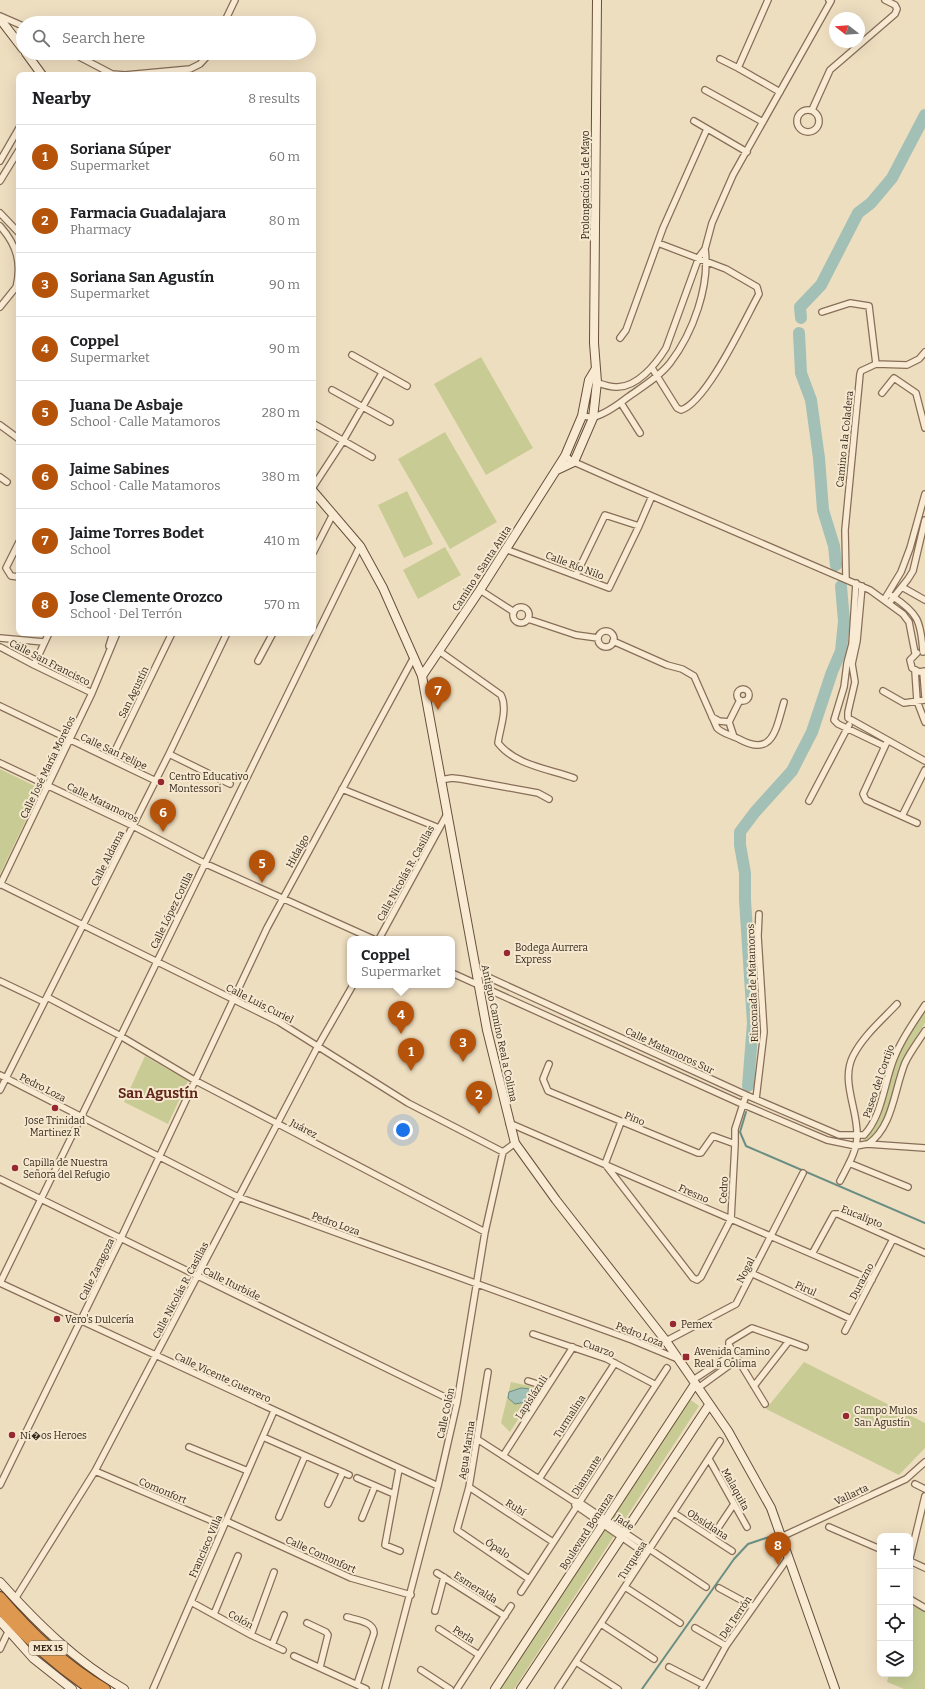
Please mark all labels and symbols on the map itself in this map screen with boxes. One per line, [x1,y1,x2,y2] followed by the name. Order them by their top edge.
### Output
[829,12,865,48] north arrow
[580,130,592,240] street label: Prolongación 5 de Mayo
[834,390,856,488] street label: Camino a la Coladera
[450,523,514,614] street label: Camino a Santa Anita
[544,548,606,583] street label: Calle Río Nilo
[7,637,92,689] street label: Calle San Francisco
[115,664,152,720] street label: San Agustín
[425,677,451,710] pin: 7
[17,714,78,821] street label: Calle José María Morelos
[78,731,149,773] street label: Calle San Felipe
[169,771,249,795] place label: Centro Educativo Montessori
[156,777,166,787] marker: Centro Educativo Montessori
[65,780,141,826] street label: Calle Matamoros
[150,799,176,832] pin: 6
[375,823,437,923] street label: Calle Nicolás R. Casillas
[89,828,127,888] street label: Calle Aldama
[284,832,312,870] street label: Hidalgo
[249,850,275,883] pin: 5
[148,870,196,951] street label: Calle López Cotilla
[745,924,761,1042] street label: Rinconada de Matamoros
[515,942,588,966] place label: Bodega Aurrera Express
[502,948,512,958] marker: Bodega Aurrera Express
[479,963,520,1104] street label: Antiguo Camino Real a Colima
[224,982,295,1026] street label: Calle Luis Curiel
[388,1001,414,1034] pin: 4
[623,1025,716,1077] street label: Calle Matamoros Sur
[450,1029,476,1062] pin: 3
[398,1038,424,1071] pin: 1
[861,1043,897,1120] street label: Paseo del Cortijo
[17,1071,68,1105] street label: Pedro Loza
[466,1081,492,1114] pin: 2
[118,1085,198,1102] district label: San Agustín
[50,1103,60,1113] marker: Jose Trinidad Martinez R
[623,1109,647,1129] street label: Pino
[24,1115,85,1139] place label: Jose Trinidad Martinez R
[287,1116,319,1141] street label: Juárez
[393,1120,413,1140] your location
[23,1157,110,1181] place label: Capilla de Nuestra Señora del Refugio
[10,1163,20,1173] marker: Capilla de Nuestra Señora del Refugio
[717,1176,731,1204] street label: Cedro
[677,1182,711,1206] street label: Fresno
[839,1203,884,1231] street label: Eucalipto
[310,1210,362,1238] street label: Pedro Loza
[77,1236,117,1302] street label: Calle Zaragoza
[150,1240,212,1341] street label: Calle Nicolás R. Casillas
[734,1255,757,1285] street label: Nogal
[847,1261,877,1302] street label: Durazno
[201,1265,262,1303] street label: Calle Iturbide
[793,1279,818,1299] street label: Pirul
[65,1313,135,1326] place label: Vero's Dulcería
[52,1314,62,1324] marker: Vero's Dulcería
[668,1319,678,1329] marker: Pemex
[681,1319,713,1331] place label: Pemex
[614,1320,666,1350] street label: Pedro Loza
[581,1337,616,1361] street label: Cuarzo
[694,1346,770,1370] place label: Avenida Camino Real a Colima
[173,1350,273,1406] street label: Calle Vicente Guerrero
[681,1352,691,1362] marker: Avenida Camino Real a Colima
[513,1373,550,1422] street label: Lapislázuli
[435,1386,457,1440] street label: Calle Colón
[552,1392,588,1440] street label: Turmalina
[854,1405,918,1429] place label: Campo Mulos San Agustín
[841,1411,851,1421] marker: Campo Mulos San Agustín
[456,1419,478,1480] street label: Agua Marina
[7,1430,17,1440] marker: Ni�os Heroes
[20,1430,87,1442] place label: Ni�os Heroes
[569,1453,604,1498] street label: Diamante
[719,1466,752,1513] street label: Malaquita
[137,1475,189,1506] street label: Comonfort
[833,1482,871,1508] street label: Vallarta
[557,1490,617,1572] street label: Boulevard Bonanza
[503,1496,528,1519] street label: Rubí
[684,1507,731,1543] street label: Obsidiana
[612,1512,636,1533] street label: Jade
[187,1513,225,1580] street label: Francisco Villa
[765,1532,791,1565] pin: 8
[284,1534,358,1576] street label: Calle Comonfort
[483,1535,513,1561] street label: Ópalo
[616,1538,650,1582] street label: Turquesa
[451,1569,500,1607] street label: Esmeralda
[717,1593,755,1641] street label: Del Terrón
[226,1608,256,1632] street label: Colón
[450,1623,477,1647] street label: Perla
[29,1641,67,1655] road number: MEX 15

